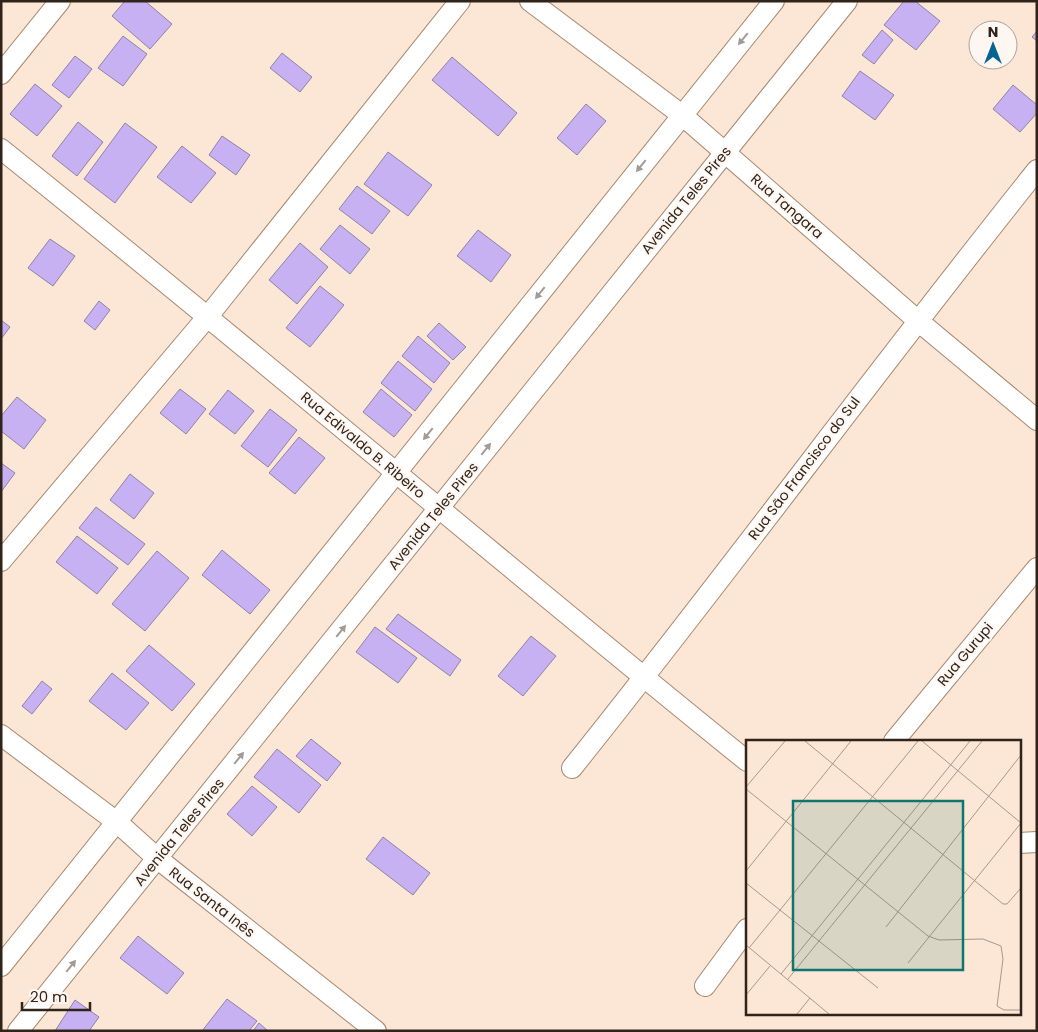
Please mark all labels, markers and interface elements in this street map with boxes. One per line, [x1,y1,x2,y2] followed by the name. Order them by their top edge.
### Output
[968,20,1018,70] north arrow
[988,22,998,42] text: N
[738,32,749,45] one-way arrow
[636,142,736,258] street label: Avenida Teles Pires
[636,159,647,172] one-way arrow
[746,169,828,243] street label: Rua Tangara
[535,286,545,300] one-way arrow
[297,387,429,503] street label: Rua Edivaldo B. Ribeiro
[743,392,865,544] street label: Rua São Francisco do Sul
[423,427,433,440] one-way arrow
[481,443,492,456] one-way arrow
[383,458,483,574] street label: Avenida Teles Pires
[932,618,998,690] street label: Rua Gurupi
[335,625,346,638] one-way arrow
[746,740,1020,1014] inset map
[234,751,245,764] one-way arrow
[129,774,229,890] street label: Avenida Teles Pires
[165,862,259,942] street label: Rua Santa Inês
[66,960,77,973] one-way arrow
[22,980,90,1012] scale bar
[30,986,68,1007] text: 20 m

